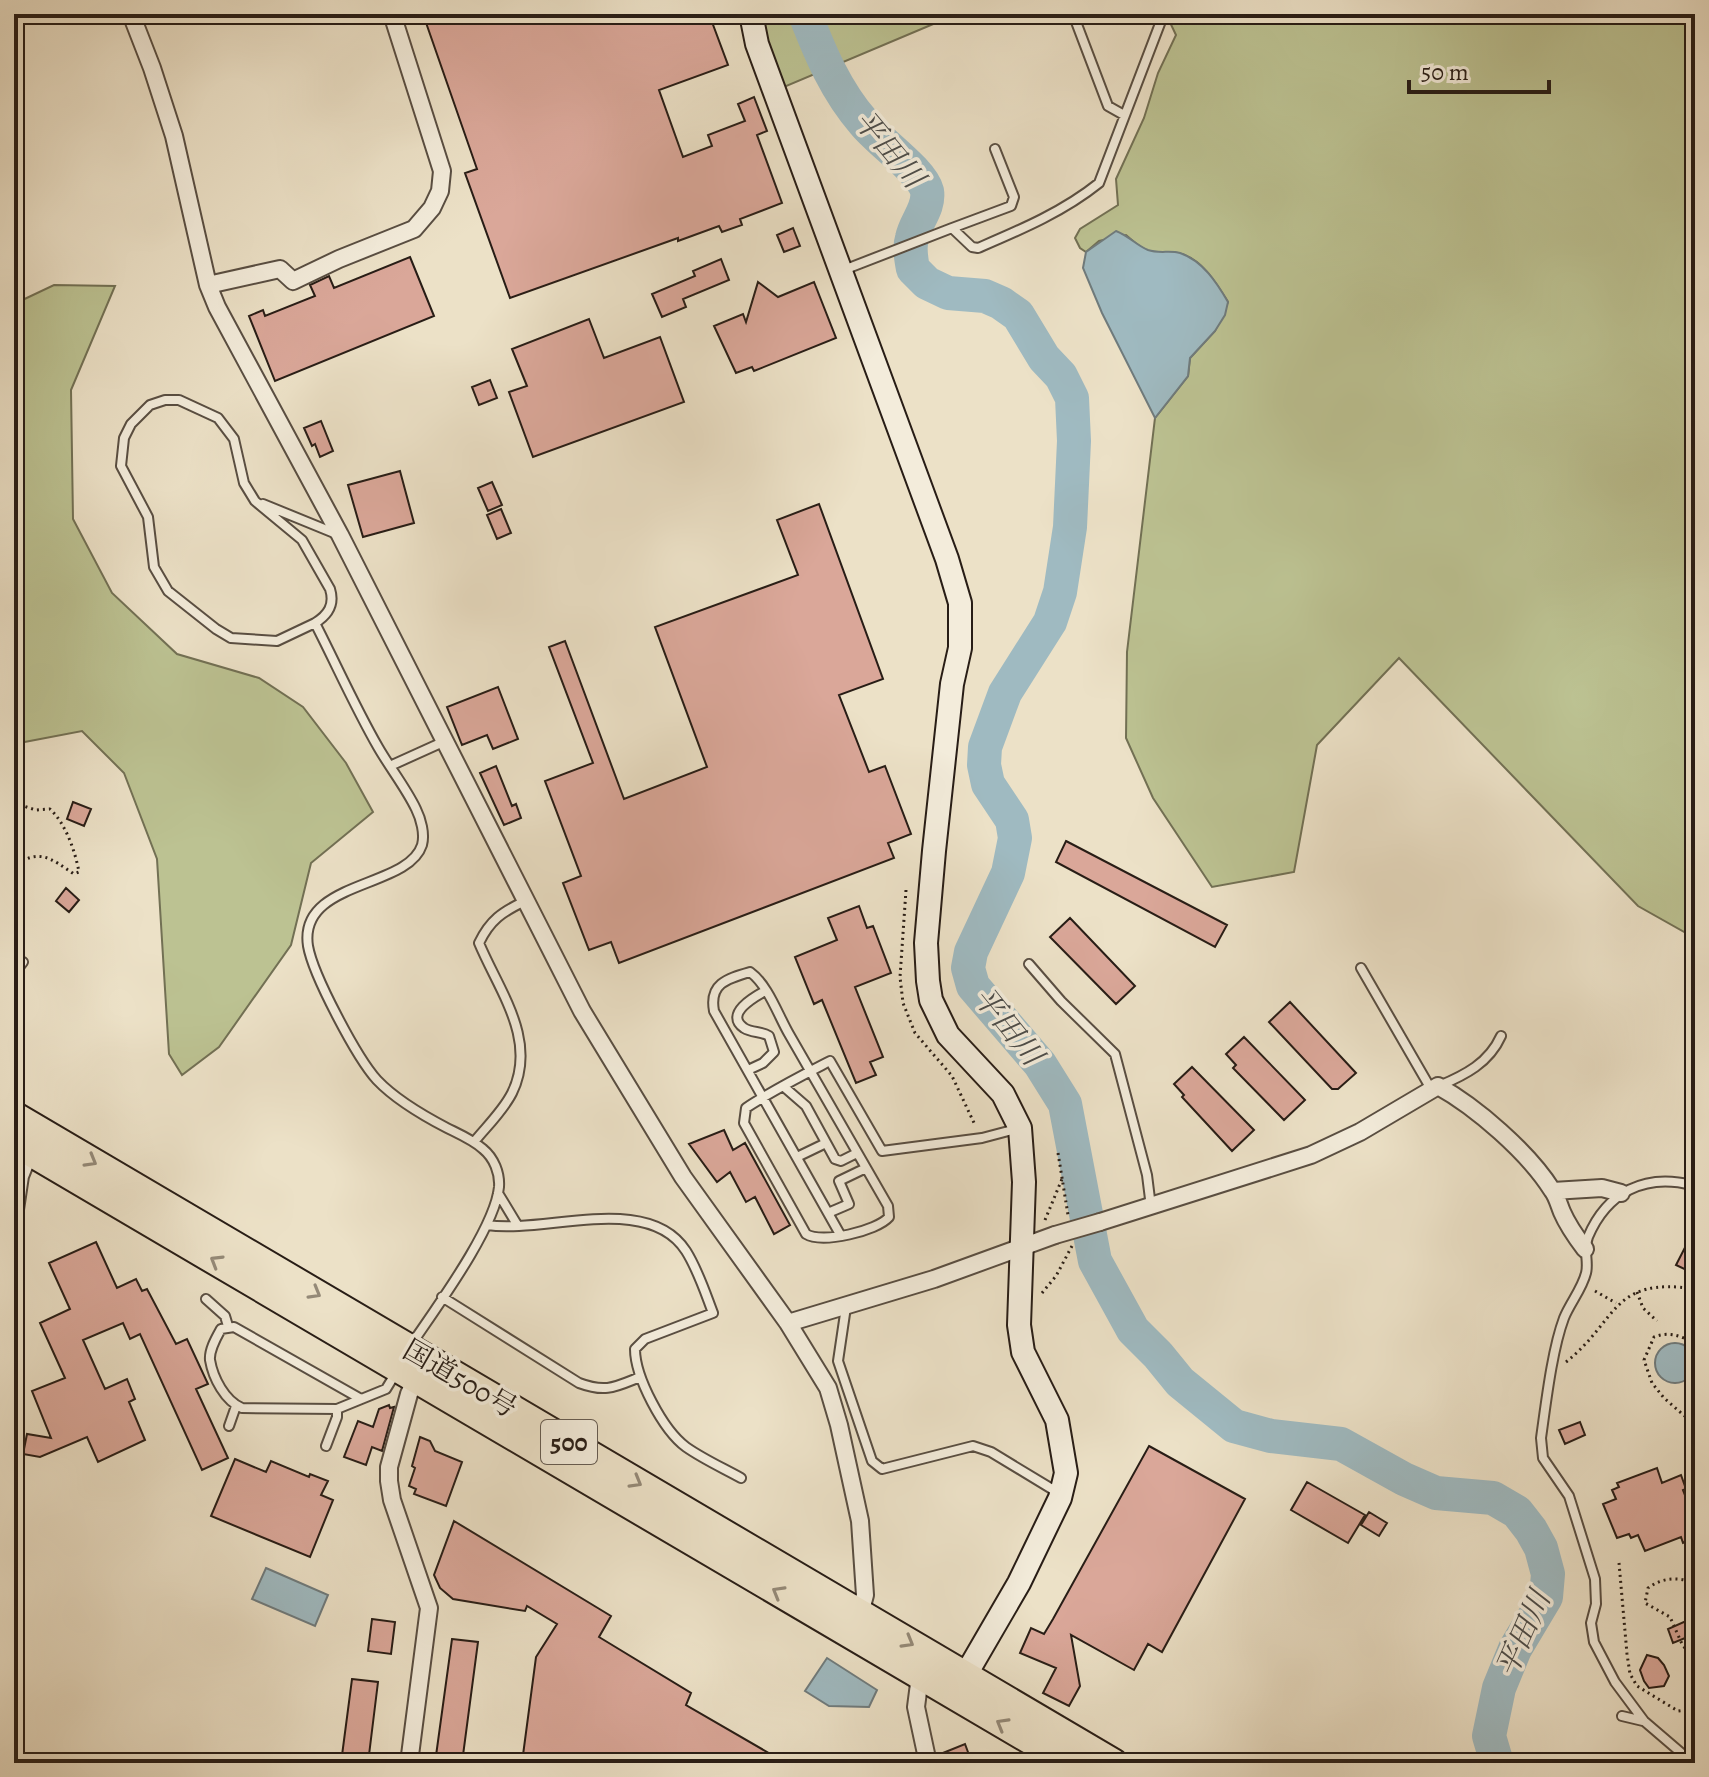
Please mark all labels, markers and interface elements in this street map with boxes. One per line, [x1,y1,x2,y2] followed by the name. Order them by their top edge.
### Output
[1409,44,1549,94] scale bar
[1421,56,1469,88] text: 50 m
[845,102,935,199] water label: 平田川
[964,978,1054,1076] water label: 平田川
[82,1151,97,1167] one-way arrow
[210,1255,225,1271] one-way arrow
[306,1283,321,1299] one-way arrow
[396,1331,524,1427] street label: 国道500号
[541,1420,597,1464] road number: 500
[627,1472,642,1488] one-way arrow
[1486,1582,1561,1683] water label: 平田川
[772,1586,787,1602] one-way arrow
[899,1632,914,1648] one-way arrow
[996,1718,1011,1733] one-way arrow

